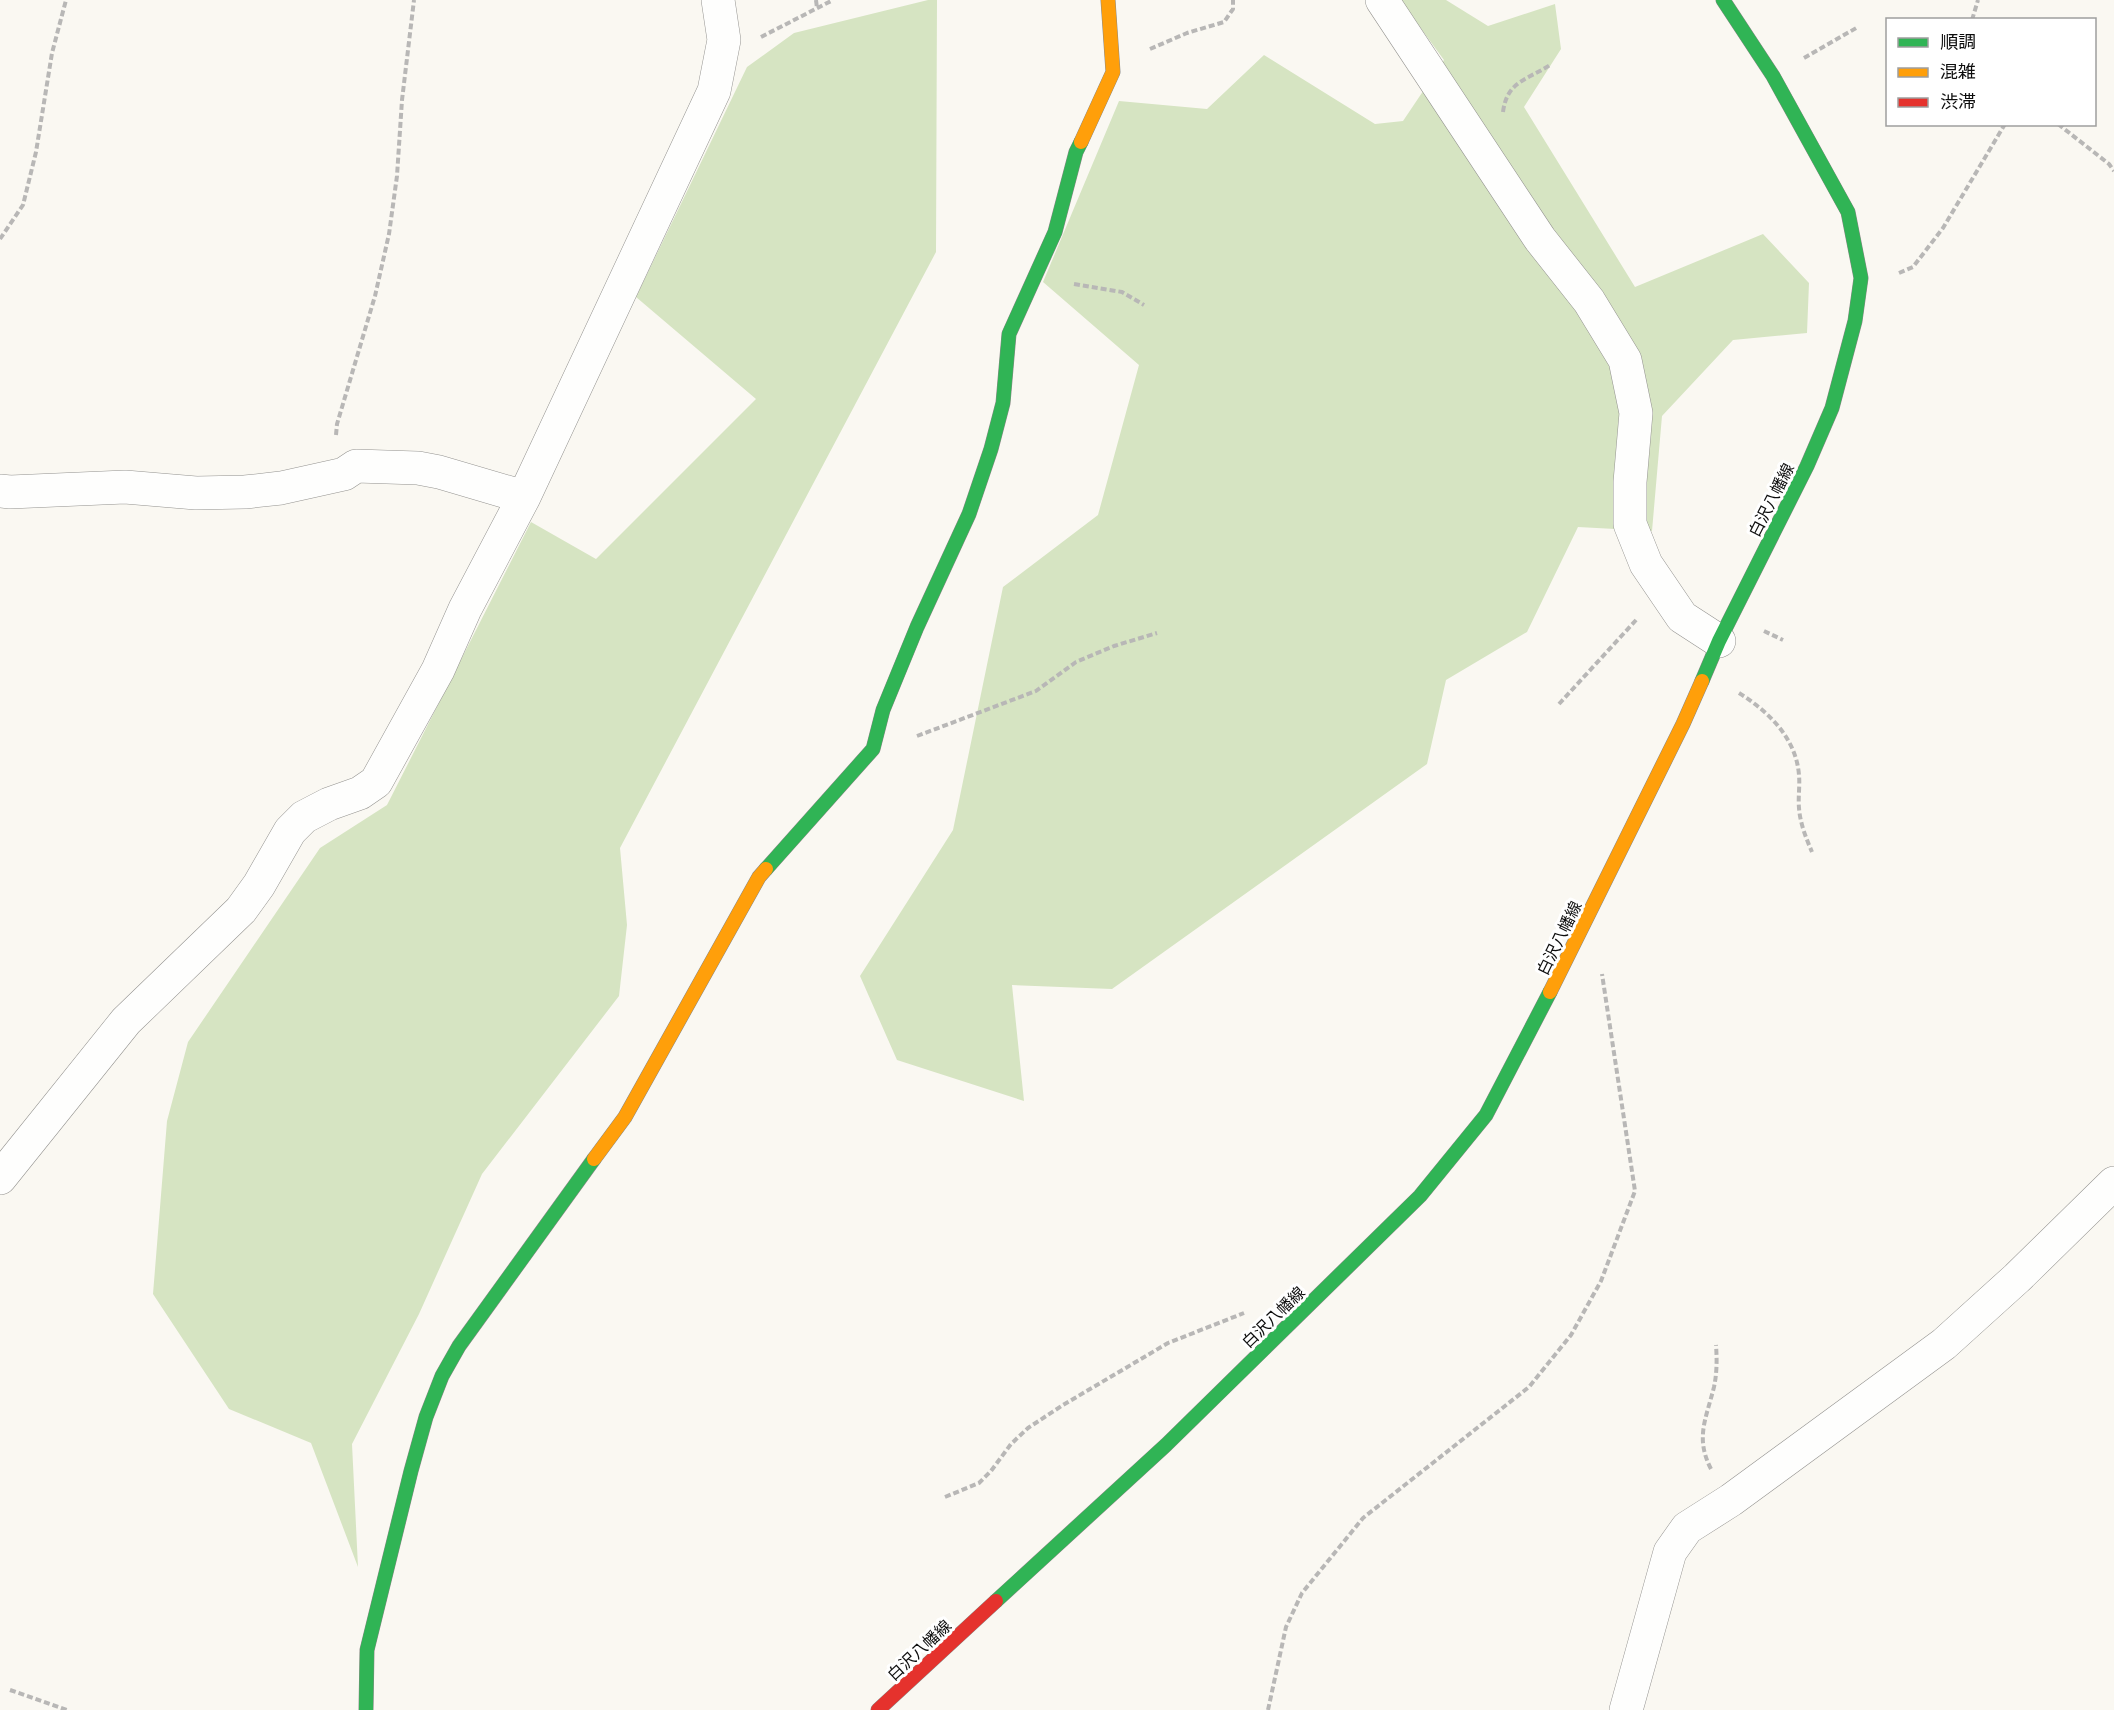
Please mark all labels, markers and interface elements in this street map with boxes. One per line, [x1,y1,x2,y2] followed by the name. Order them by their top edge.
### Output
[1886,18,2096,126] legend
[1940,31,1976,53] text: 順調
[1940,61,1976,83] text: 混雑
[1940,91,1976,113] text: 渋滞
[1744,460,1798,540] street label: 白沢八幡線
[1532,898,1586,978] street label: 白沢八幡線
[1237,1282,1309,1352] street label: 白沢八幡線
[883,1615,955,1685] street label: 白沢八幡線

